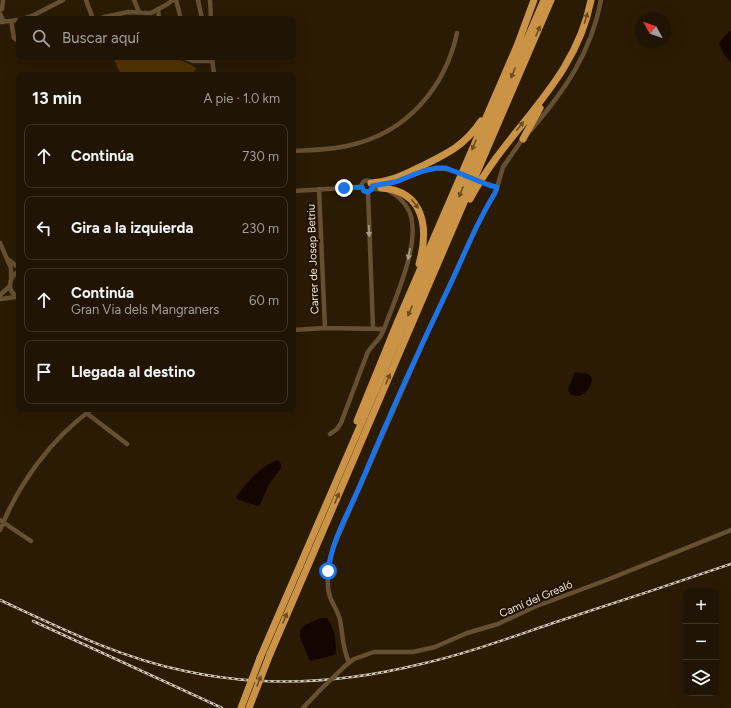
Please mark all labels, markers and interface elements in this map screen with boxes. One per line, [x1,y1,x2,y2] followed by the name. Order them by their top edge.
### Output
[583,12,589,24] one-way arrow
[635,12,671,48] north arrow
[16,16,296,60] search box
[535,25,541,36] one-way arrow
[30,27,52,49] icon: search
[62,29,139,47] text: Buscar aquí
[509,67,515,79] one-way arrow
[32,88,82,108] text: 13 min
[203,91,280,106] text: A pie · 1.0 km
[516,121,525,132] one-way arrow
[471,140,477,151] one-way arrow
[33,145,55,167] icon: ahead
[71,147,134,165] text: Continúa
[242,149,279,164] text: 730 m
[335,179,353,197] route end
[458,186,464,198] one-way arrow
[410,199,419,210] one-way arrow
[305,204,321,314] street label: Carrer de Josep Betriu
[33,217,55,239] icon: left
[71,219,193,237] text: Gira a la izquierda
[242,221,279,236] text: 230 m
[366,225,372,238] one-way arrow
[405,248,411,260] one-way arrow
[71,284,134,302] text: Continúa
[33,289,55,311] icon: ahead
[249,293,279,308] text: 60 m
[71,302,219,317] text: Gran Via dels Mangraners
[406,306,412,318] one-way arrow
[33,361,55,383] icon: arrive
[71,363,195,381] text: Llegada al destino
[385,373,391,385] one-way arrow
[334,492,340,504] one-way arrow
[319,562,337,580] route start
[497,578,575,620] street label: Camí del Grealó
[683,588,719,696] map controls
[683,588,719,624] button: +
[282,612,288,623] one-way arrow
[683,624,719,660] button: −
[683,660,719,696] button: layers
[256,674,262,686] one-way arrow

